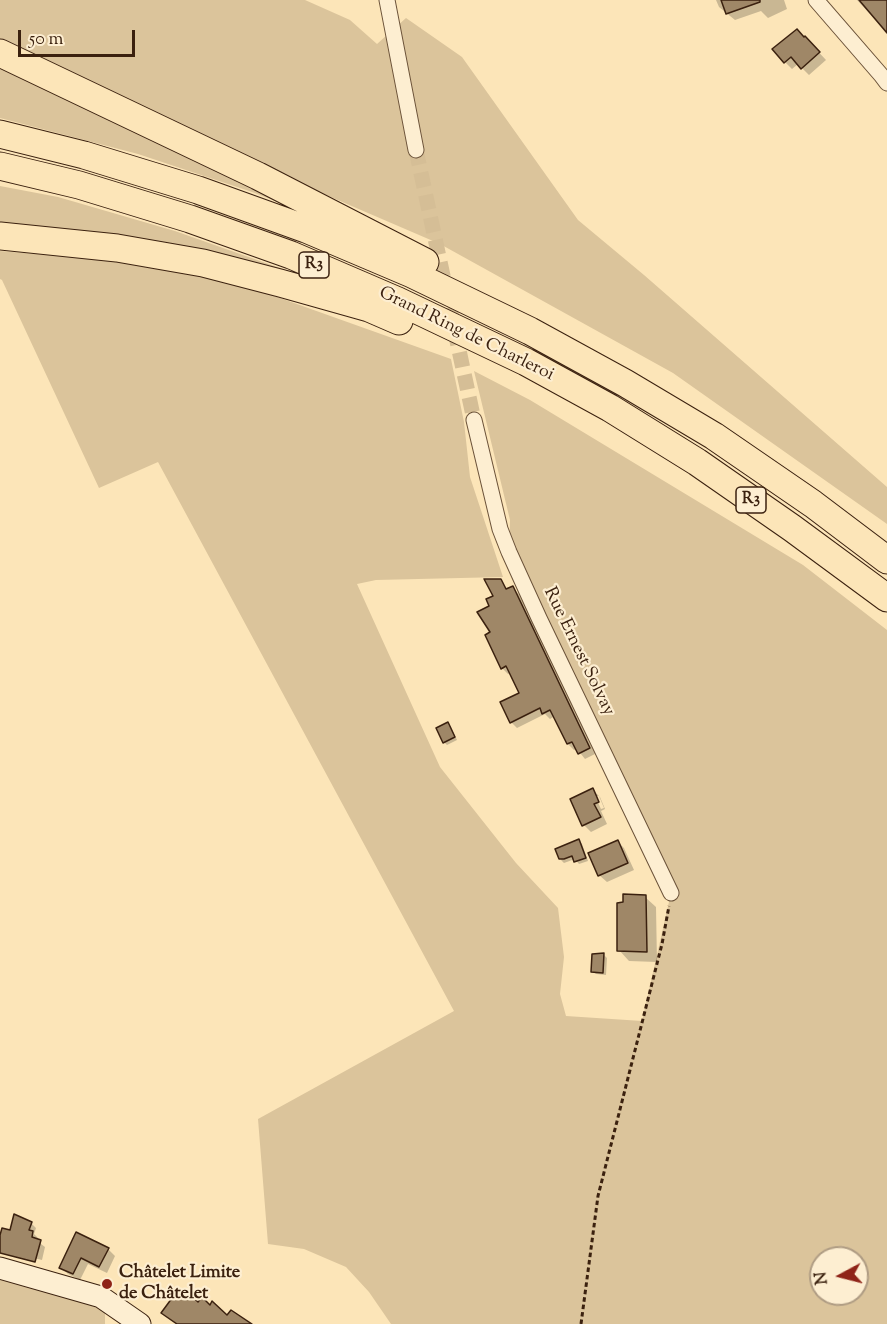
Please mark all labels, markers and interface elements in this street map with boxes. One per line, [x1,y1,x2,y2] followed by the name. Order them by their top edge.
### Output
[21,18,138,56] scale bar
[29,27,63,53] text: 50 m
[299,252,329,278] road number: R3
[375,283,557,387] street label: Grand Ring de Charleroi
[736,487,766,513] road number: R3
[538,584,618,720] street label: Rue Ernest Solvay
[809,1246,869,1306] north arrow
[119,1263,240,1306] place label: Châtelet Limite de Châtelet
[810,1270,835,1286] text: N
[100,1277,114,1291] marker: Châtelet Limite de Châtelet

